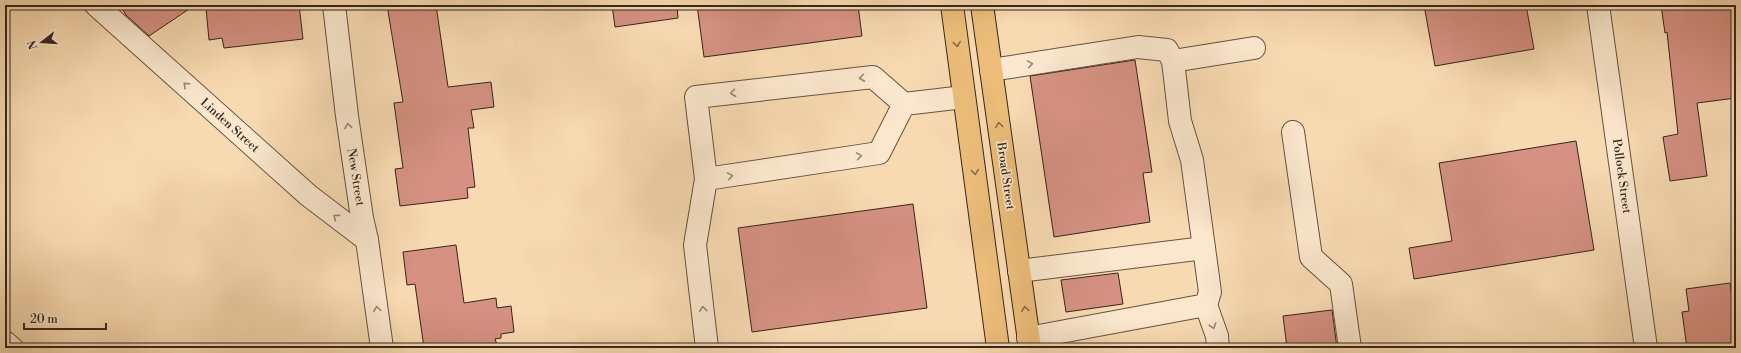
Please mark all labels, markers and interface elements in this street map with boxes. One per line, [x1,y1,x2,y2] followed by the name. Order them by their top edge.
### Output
[22,22,62,62] north arrow
[25,38,41,51] text: N
[952,41,961,47] one-way arrow
[1027,60,1033,69] one-way arrow
[859,73,865,82] one-way arrow
[183,83,190,90] one-way arrow
[730,88,736,97] one-way arrow
[197,95,263,156] street label: Linden Street
[995,122,1004,128] one-way arrow
[344,123,353,129] one-way arrow
[1609,138,1634,215] street label: Pollock Street
[993,140,1018,212] street label: Broad Street
[344,147,368,208] street label: New Street
[856,152,862,161] one-way arrow
[970,169,979,175] one-way arrow
[727,172,733,181] one-way arrow
[334,215,341,222] one-way arrow
[24,305,106,331] scale bar
[373,306,382,312] one-way arrow
[698,306,707,312] one-way arrow
[1021,306,1030,312] one-way arrow
[30,312,58,327] text: 20 m
[1209,322,1217,329] one-way arrow

